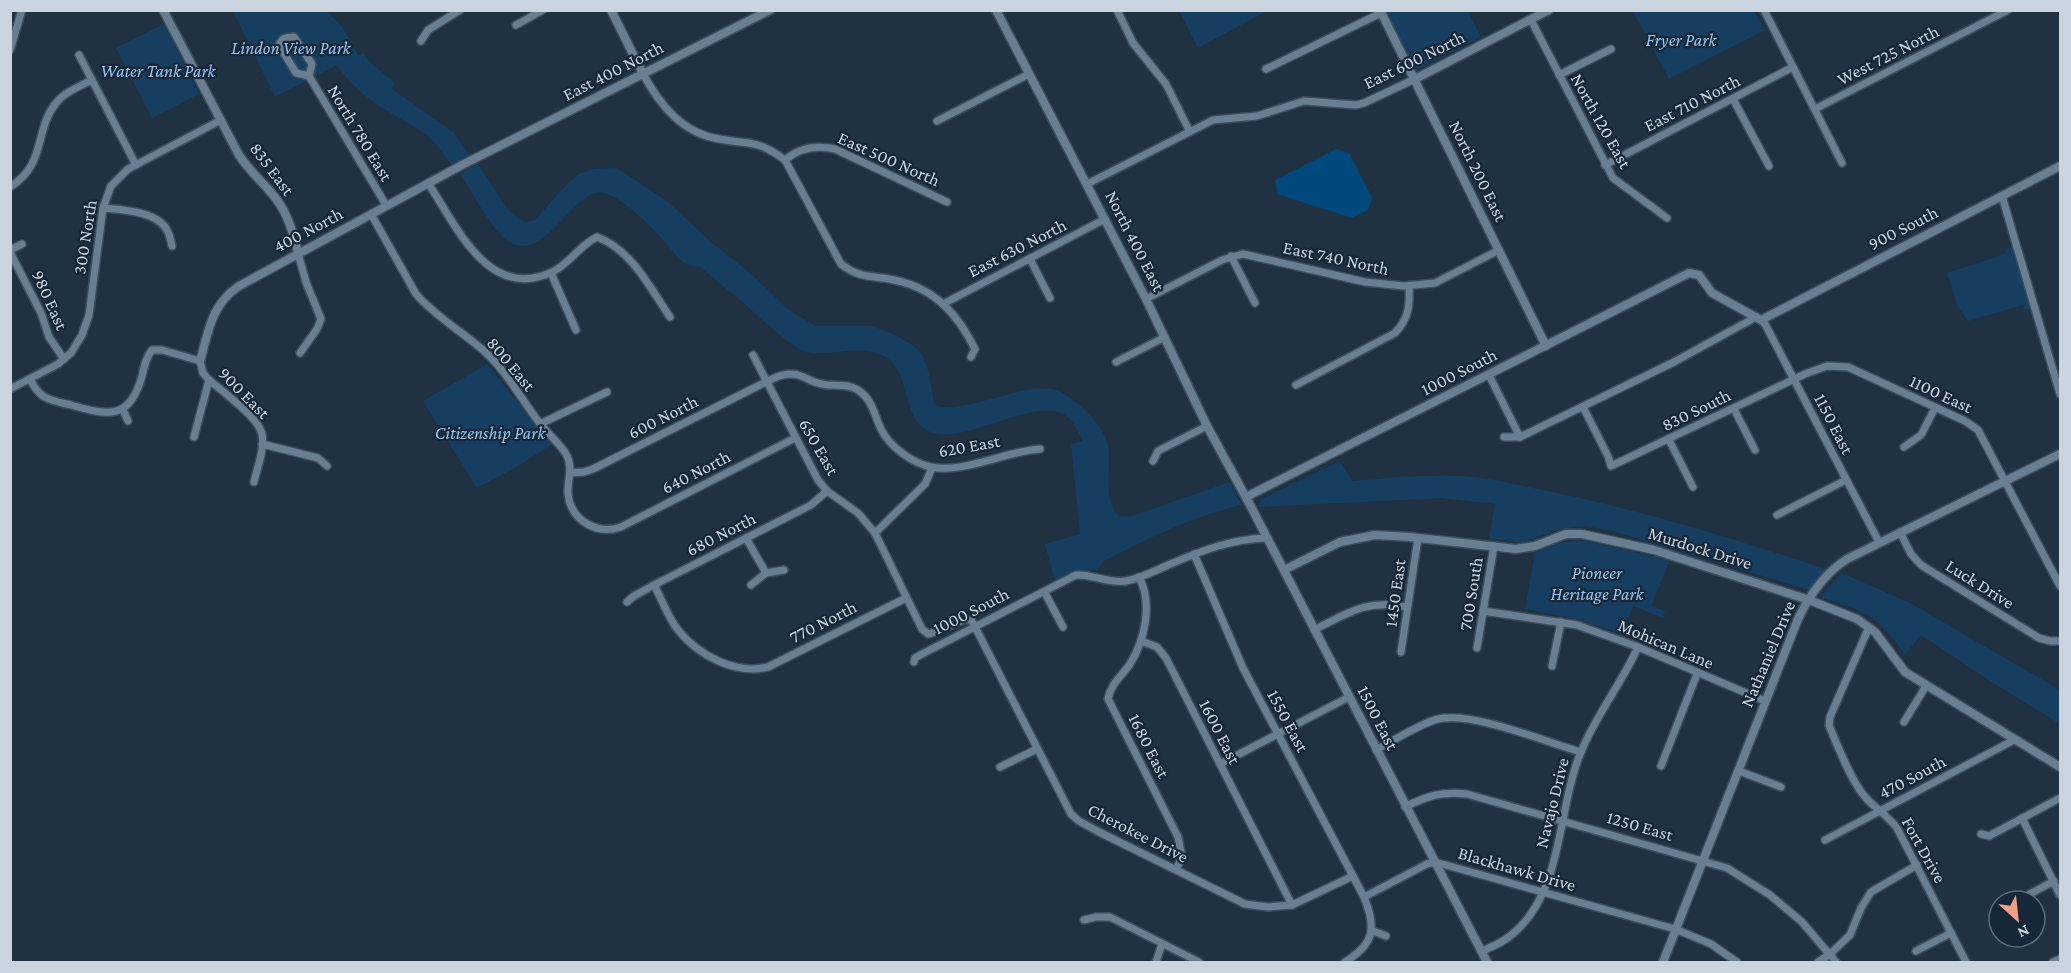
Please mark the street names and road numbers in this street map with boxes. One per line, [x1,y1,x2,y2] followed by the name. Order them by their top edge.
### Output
[1834,21,1943,89] street label: West 725 North
[1360,27,1468,93] street label: East 600 North
[559,37,667,105] street label: East 400 North
[1567,70,1636,173] street label: North 120 East
[1641,70,1744,136] street label: East 710 North
[323,81,397,186] street label: North 780 East
[1445,117,1511,226] street label: North 200 East
[835,128,943,191] street label: East 500 North
[246,139,299,200] street label: 835 East
[1101,187,1169,296] street label: North 400 East
[69,198,101,276] street label: 300 North
[1865,202,1941,254] street label: 900 South
[270,203,346,257] street label: 400 North
[964,214,1070,281] street label: East 630 North
[1281,237,1391,279] street label: East 740 North
[28,267,72,334] street label: 980 East
[483,333,540,396] street label: 800 East
[1418,344,1501,400] street label: 1000 South
[214,363,274,423] street label: 900 East
[1906,371,1976,418] street label: 1100 East
[1658,385,1734,435] street label: 830 South
[1810,390,1858,458] street label: 1150 East
[625,391,701,443] street label: 600 North
[795,415,844,480] street label: 650 East
[937,431,1002,461] street label: 620 East
[658,446,734,498] street label: 640 North
[683,508,759,560] street label: 680 North
[1646,523,1754,573] street label: Murdock Drive
[1455,555,1487,632] street label: 700 South
[1942,555,2018,613] street label: Luck Drive
[1380,557,1410,628] street label: 1450 East
[930,583,1013,639] street label: 1000 South
[786,596,860,647] street label: 770 North
[1737,598,1799,710] street label: Nathaniel Drive
[1615,615,1717,673] street label: Mohican Lane
[1353,683,1403,754] street label: 1500 East
[1263,687,1313,756] street label: 1550 East
[1195,696,1245,769] street label: 1600 East
[1124,710,1174,782] street label: 1680 East
[1875,751,1949,803] street label: 470 South
[1531,756,1574,850] street label: Navajo Drive
[1084,799,1192,867] street label: Cherokee Drive
[1605,807,1676,845] street label: 1250 East
[1898,814,1950,887] street label: Fort Drive
[1456,843,1578,895] street label: Blackhawk Drive

